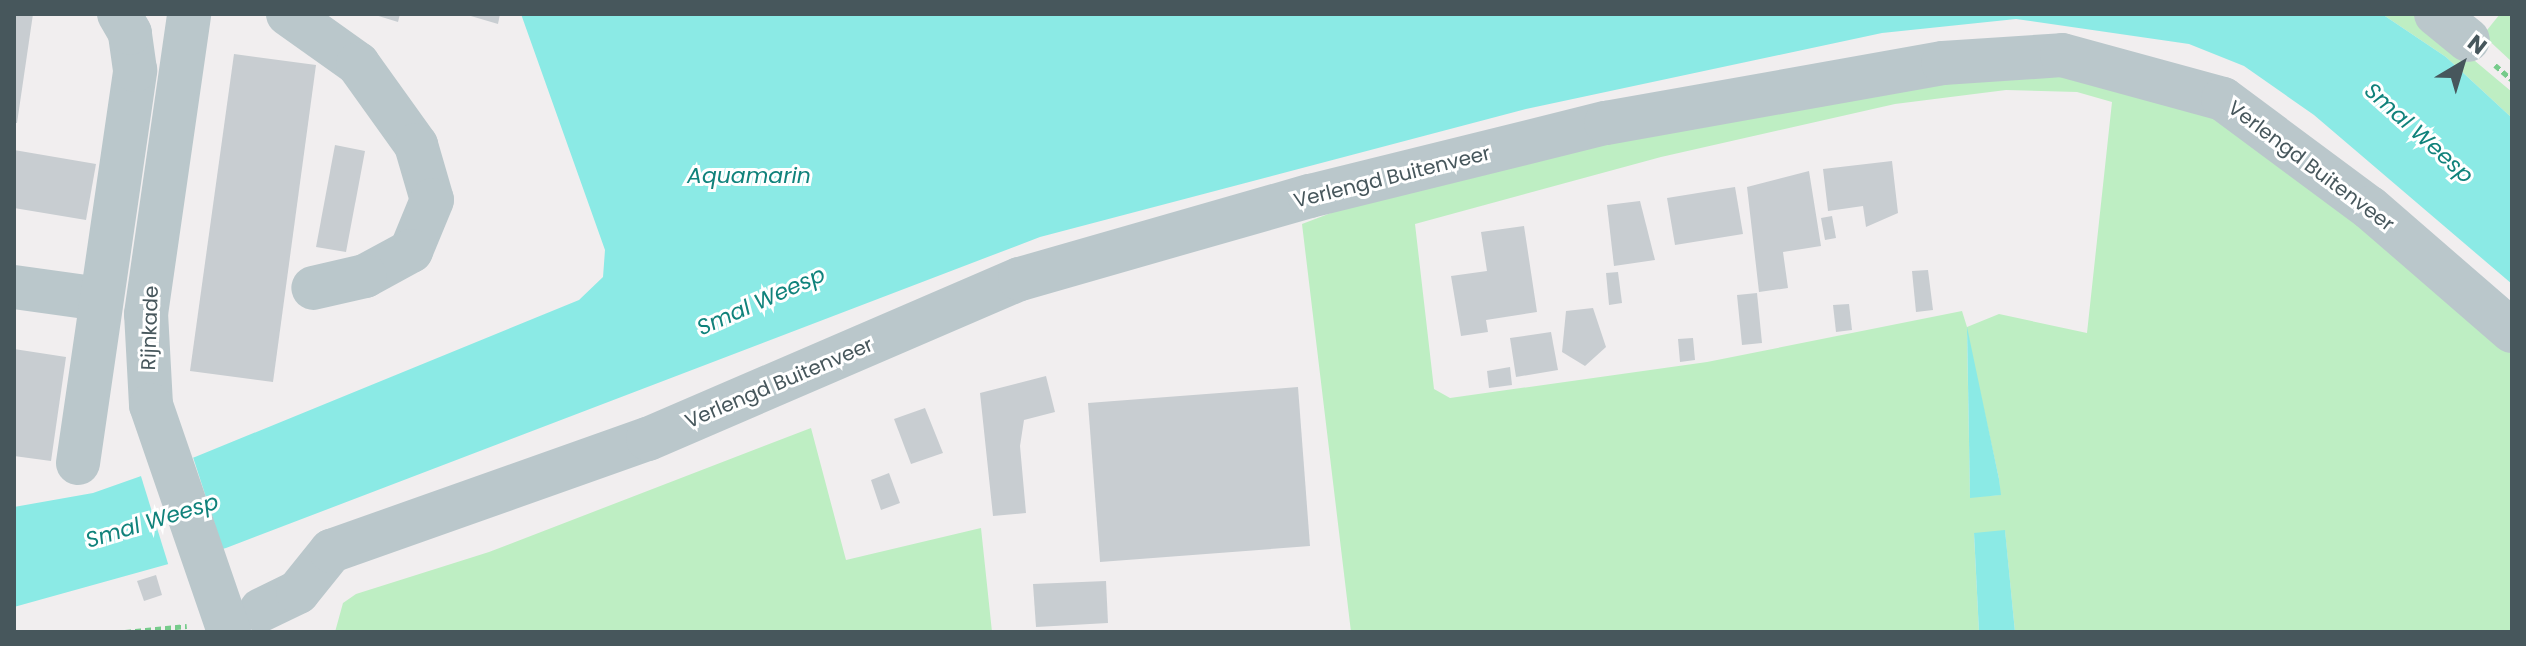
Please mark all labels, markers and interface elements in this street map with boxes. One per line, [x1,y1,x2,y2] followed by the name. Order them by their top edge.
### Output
[2422,24,2502,104] north arrow
[2461,27,2493,62] text: N
[2359,77,2479,189] water label: Smal Weesp
[2223,96,2399,236] street label: Verlengd Buitenveer
[1291,141,1493,213] street label: Verlengd Buitenveer
[687,163,811,189] water label: Aquamarin
[693,261,829,341] water label: Smal Weesp
[137,285,163,371] street label: Rijnkade
[681,333,877,433] street label: Verlengd Buitenveer
[82,488,222,554] water label: Smal Weesp

